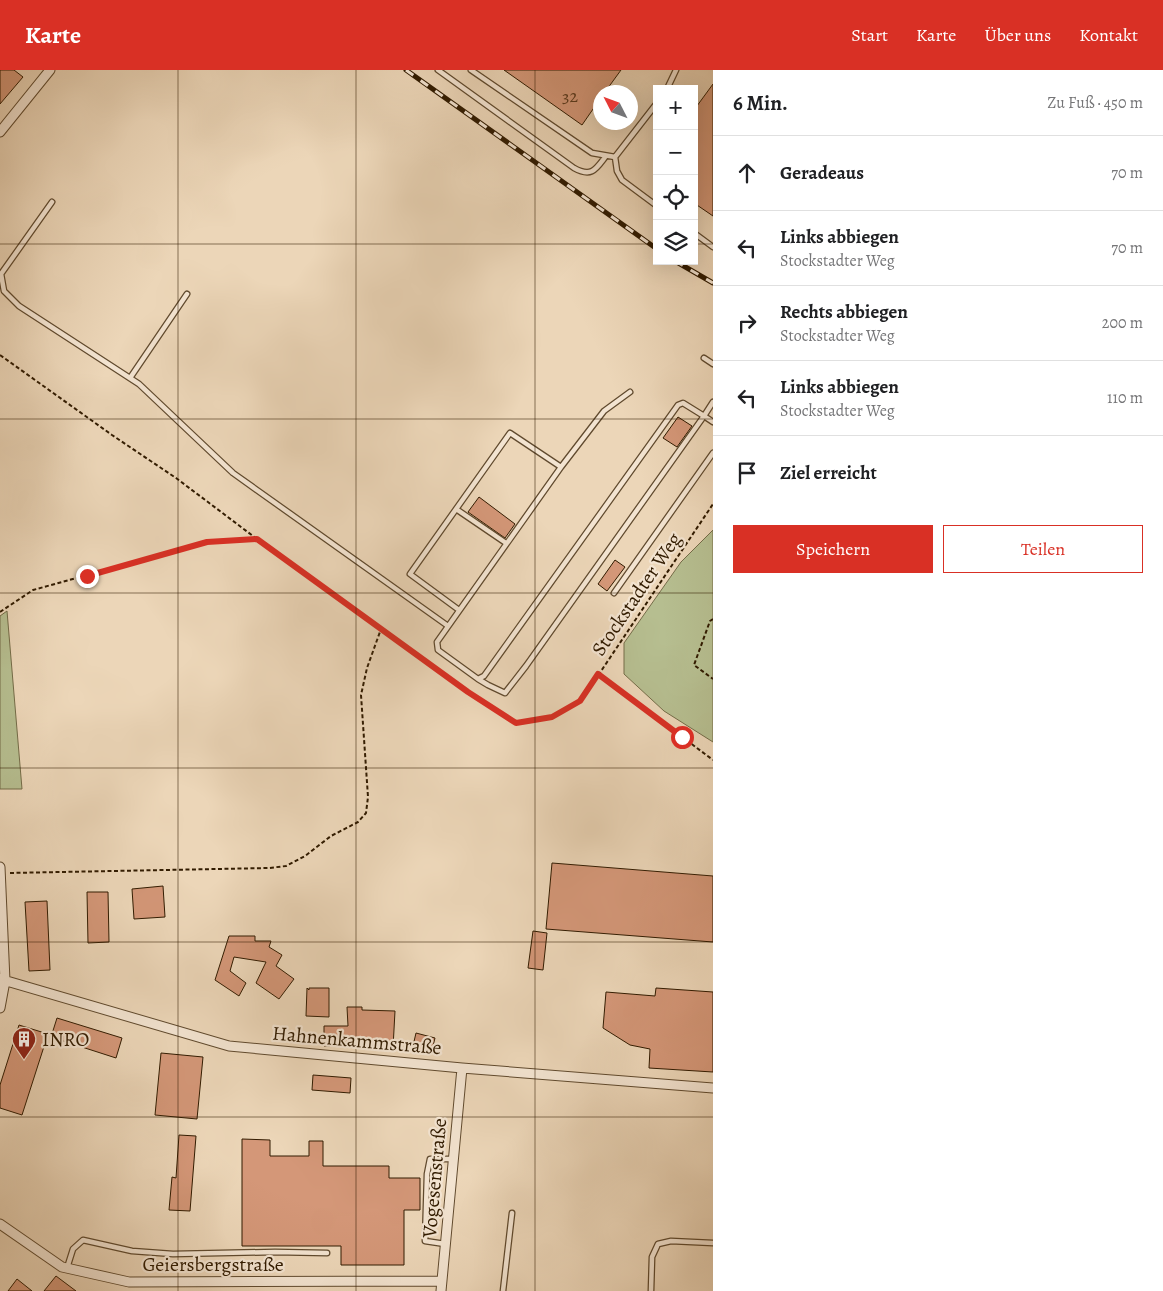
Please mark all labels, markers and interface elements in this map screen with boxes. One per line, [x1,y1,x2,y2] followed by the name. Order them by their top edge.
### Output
[25,19,81,51] text: Karte
[851,23,888,47] text: Start
[916,23,956,47] text: Karte
[984,23,1051,47] text: Über uns
[1079,23,1138,47] text: Kontakt
[562,84,578,108] house number: 32
[593,85,638,130] north arrow
[653,85,698,265] map controls
[653,85,698,130] button: +
[733,89,788,117] text: 6 Min.
[1047,92,1143,114] text: Zu Fuß · 450 m
[653,130,698,175] button: −
[733,159,761,187] icon: ahead
[780,160,864,186] text: Geradeaus
[1111,162,1143,184] text: 70 m
[653,175,698,220] button: locate
[653,220,698,265] button: layers
[780,224,899,250] text: Links abbiegen
[733,234,761,262] icon: left
[1111,237,1143,259] text: 70 m
[780,250,895,272] text: Stockstadter Weg
[780,299,908,325] text: Rechts abbiegen
[733,309,761,337] icon: right
[1102,312,1143,334] text: 200 m
[780,325,895,347] text: Stockstadter Weg
[780,374,899,400] text: Links abbiegen
[733,384,761,412] icon: left
[1107,387,1143,409] text: 110 m
[780,400,895,422] text: Stockstadter Weg
[733,459,761,487] icon: arrive
[780,460,877,486] text: Ziel erreicht
[733,525,933,573] button: Speichern
[943,525,1143,573] button: Teilen
[585,527,688,661] street label: Stockstadter Weg
[76,565,99,588] route end
[671,726,694,749] route start
[271,1020,443,1061] street label: Hahnenkammstraße
[11,1026,37,1060] building icon: INRO
[42,1026,90,1053] place label: INRO
[416,1117,453,1240] street label: Vogesenstraße
[142,1251,284,1278] street label: Geiersbergstraße

